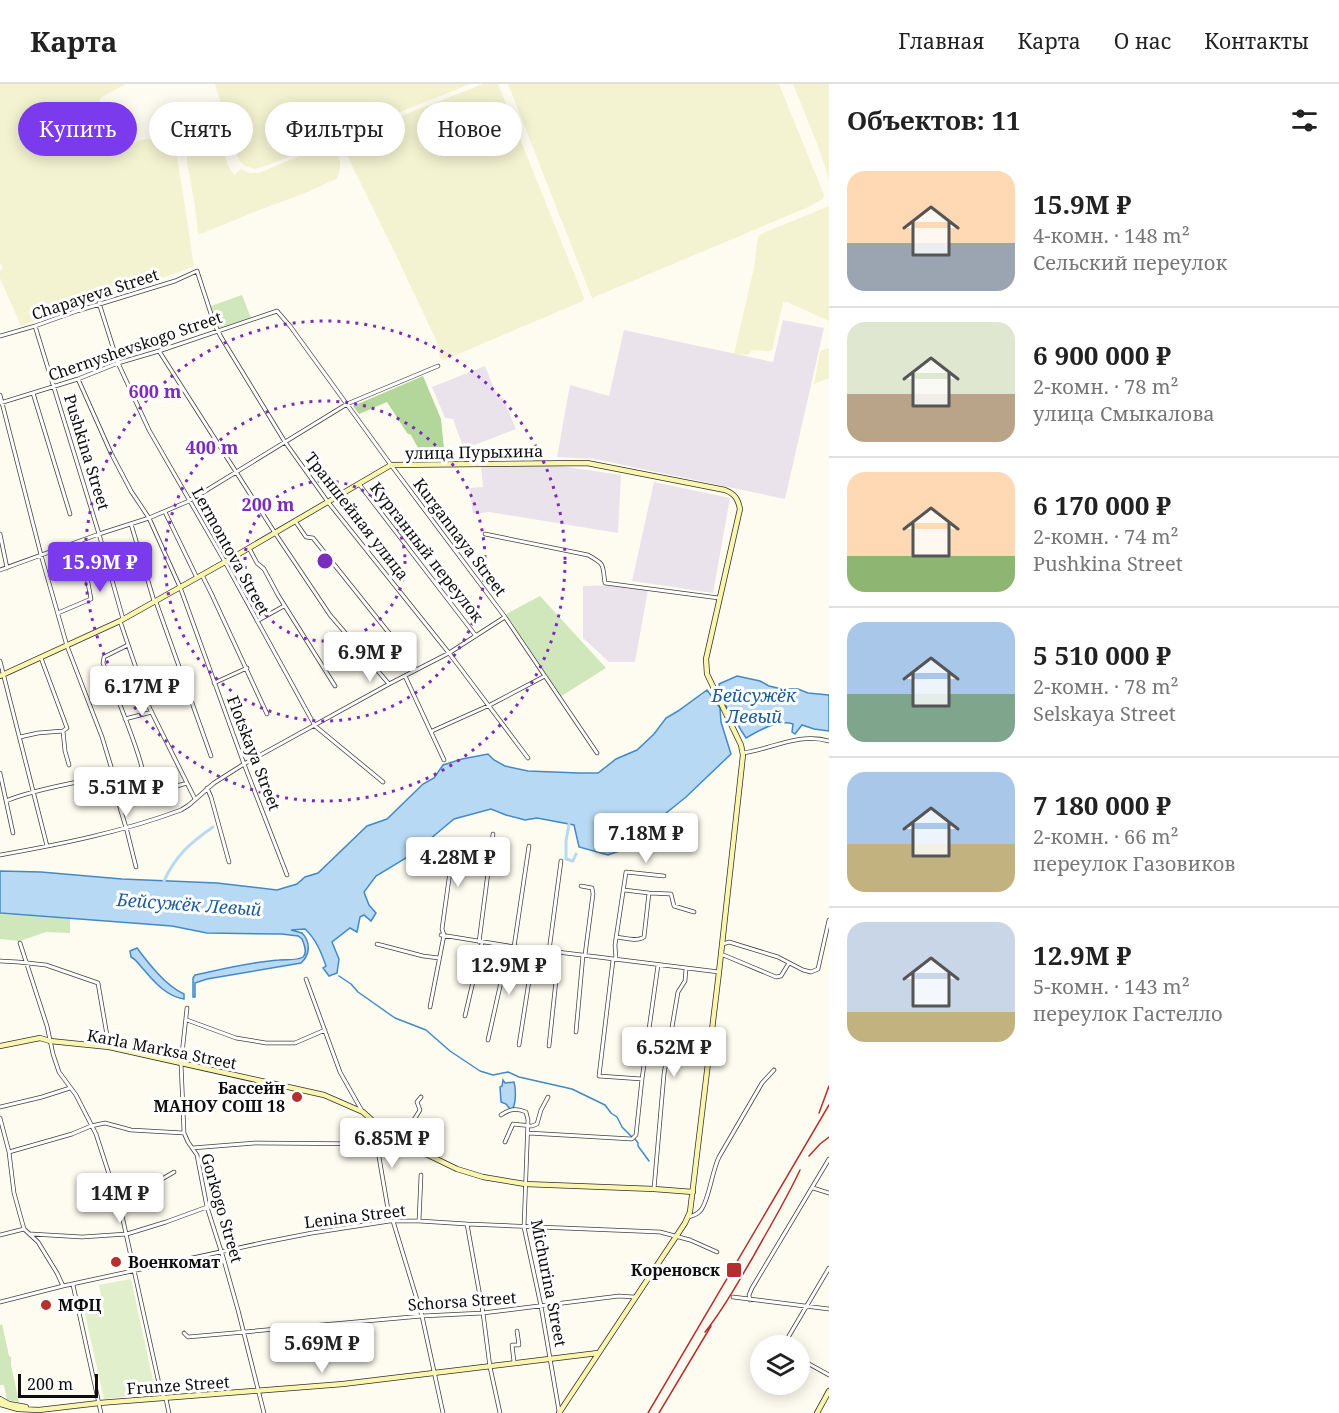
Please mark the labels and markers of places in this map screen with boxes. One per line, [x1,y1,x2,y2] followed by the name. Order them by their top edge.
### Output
[45,542,155,593] pin: 15.9M ₽
[315,551,335,571] centre of rings
[321,632,419,683] pin: 6.9M ₽
[87,666,197,717] pin: 6.17M ₽
[71,767,181,818] pin: 5.51M ₽
[591,813,701,864] pin: 7.18M ₽
[403,837,513,888] pin: 4.28M ₽
[454,945,564,996] pin: 12.9M ₽
[619,1027,729,1078] pin: 6.52M ₽
[153,1077,285,1117] place label: Бассейн МАНОУ СОШ 18
[290,1090,304,1104] marker: Бассейн МАНОУ СОШ 18
[337,1118,447,1169] pin: 6.85M ₽
[78,1173,162,1224] pin: 14M ₽
[128,1251,220,1273] place label: Военкомат
[109,1255,123,1269] marker: Военкомат
[631,1259,720,1281] place label: Кореновск
[725,1261,743,1279] marker: Кореновск
[58,1294,102,1316] place label: МФЦ
[39,1298,53,1312] marker: МФЦ
[267,1323,377,1374] pin: 5.69M ₽

